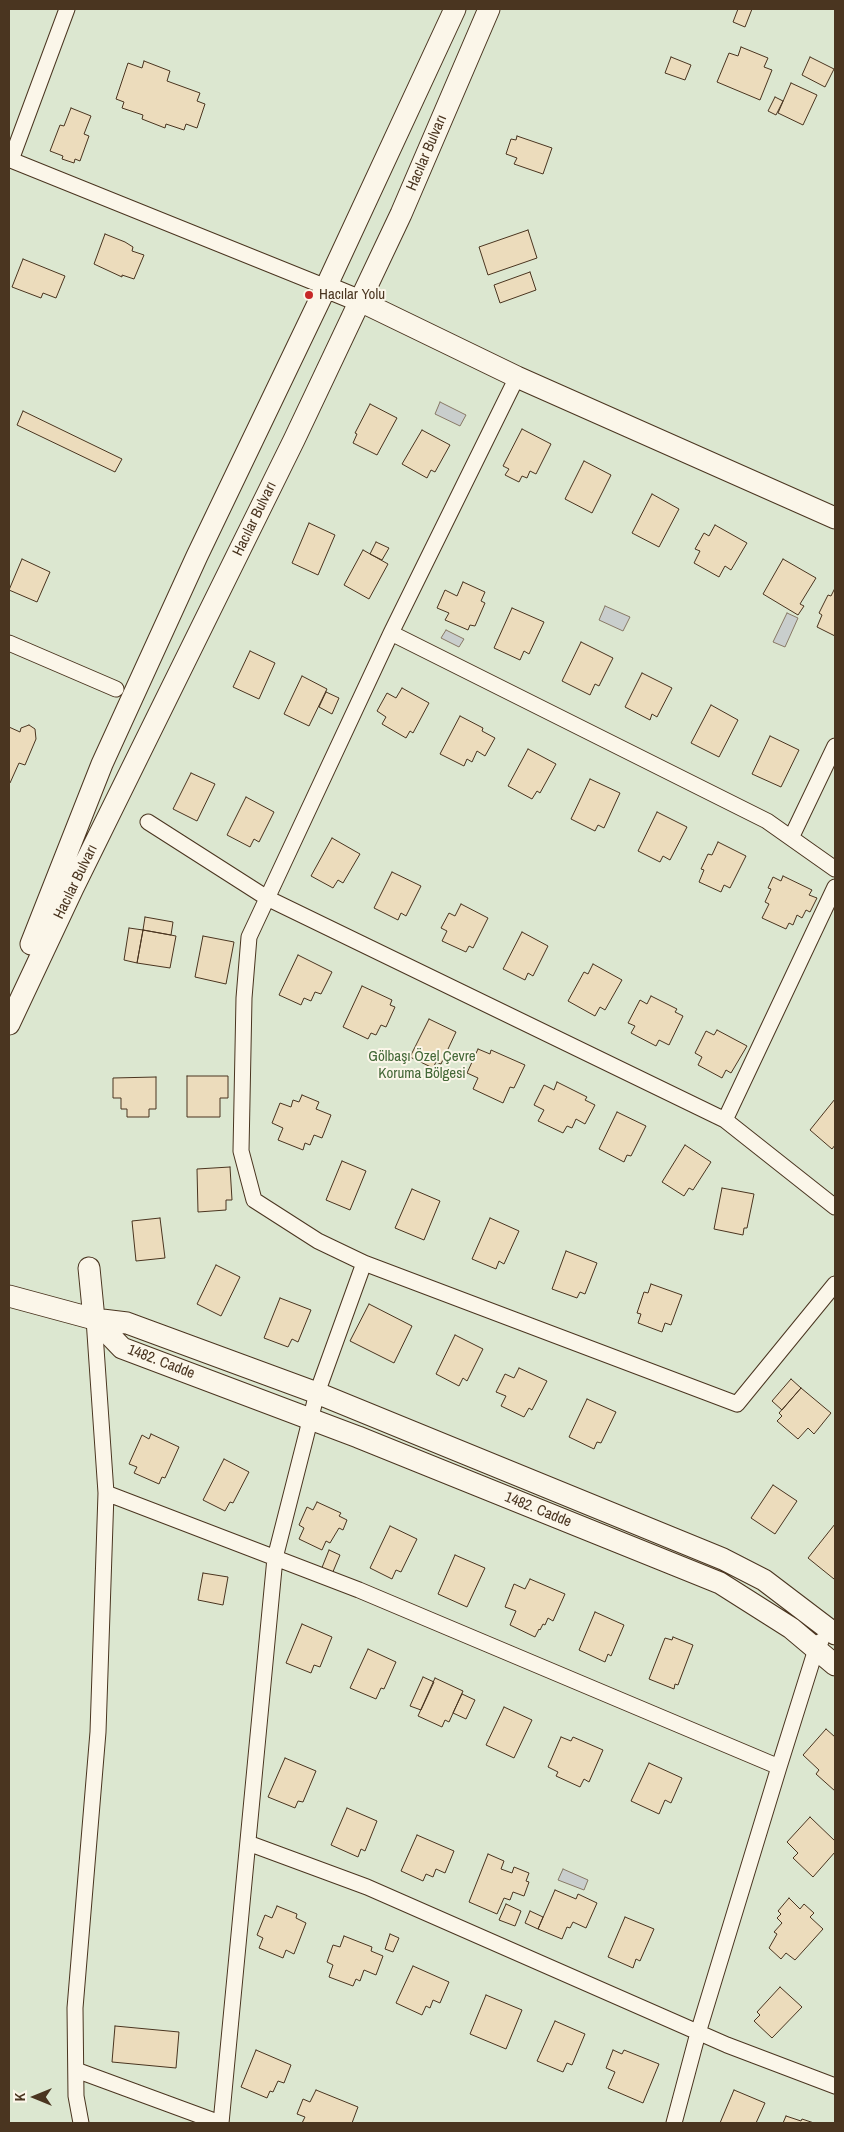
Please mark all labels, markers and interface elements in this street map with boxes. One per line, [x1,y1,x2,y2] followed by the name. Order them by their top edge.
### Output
[403,112,451,194] street label: Hacılar Bulvarı
[319,286,385,304] place label: Hacılar Yolu
[303,289,315,301] marker: Hacılar Yolu
[229,479,281,559] street label: Hacılar Bulvarı
[50,842,102,922] street label: Hacılar Bulvarı
[368,1048,476,1083] park label: Gölbaşı Özel Çevre Koruma Bölgesi
[125,1341,197,1383] street label: 1482. Cadde
[502,1488,574,1532] street label: 1482. Cadde
[10,2072,60,2122] north arrow
[11,2093,29,2101] text: K

